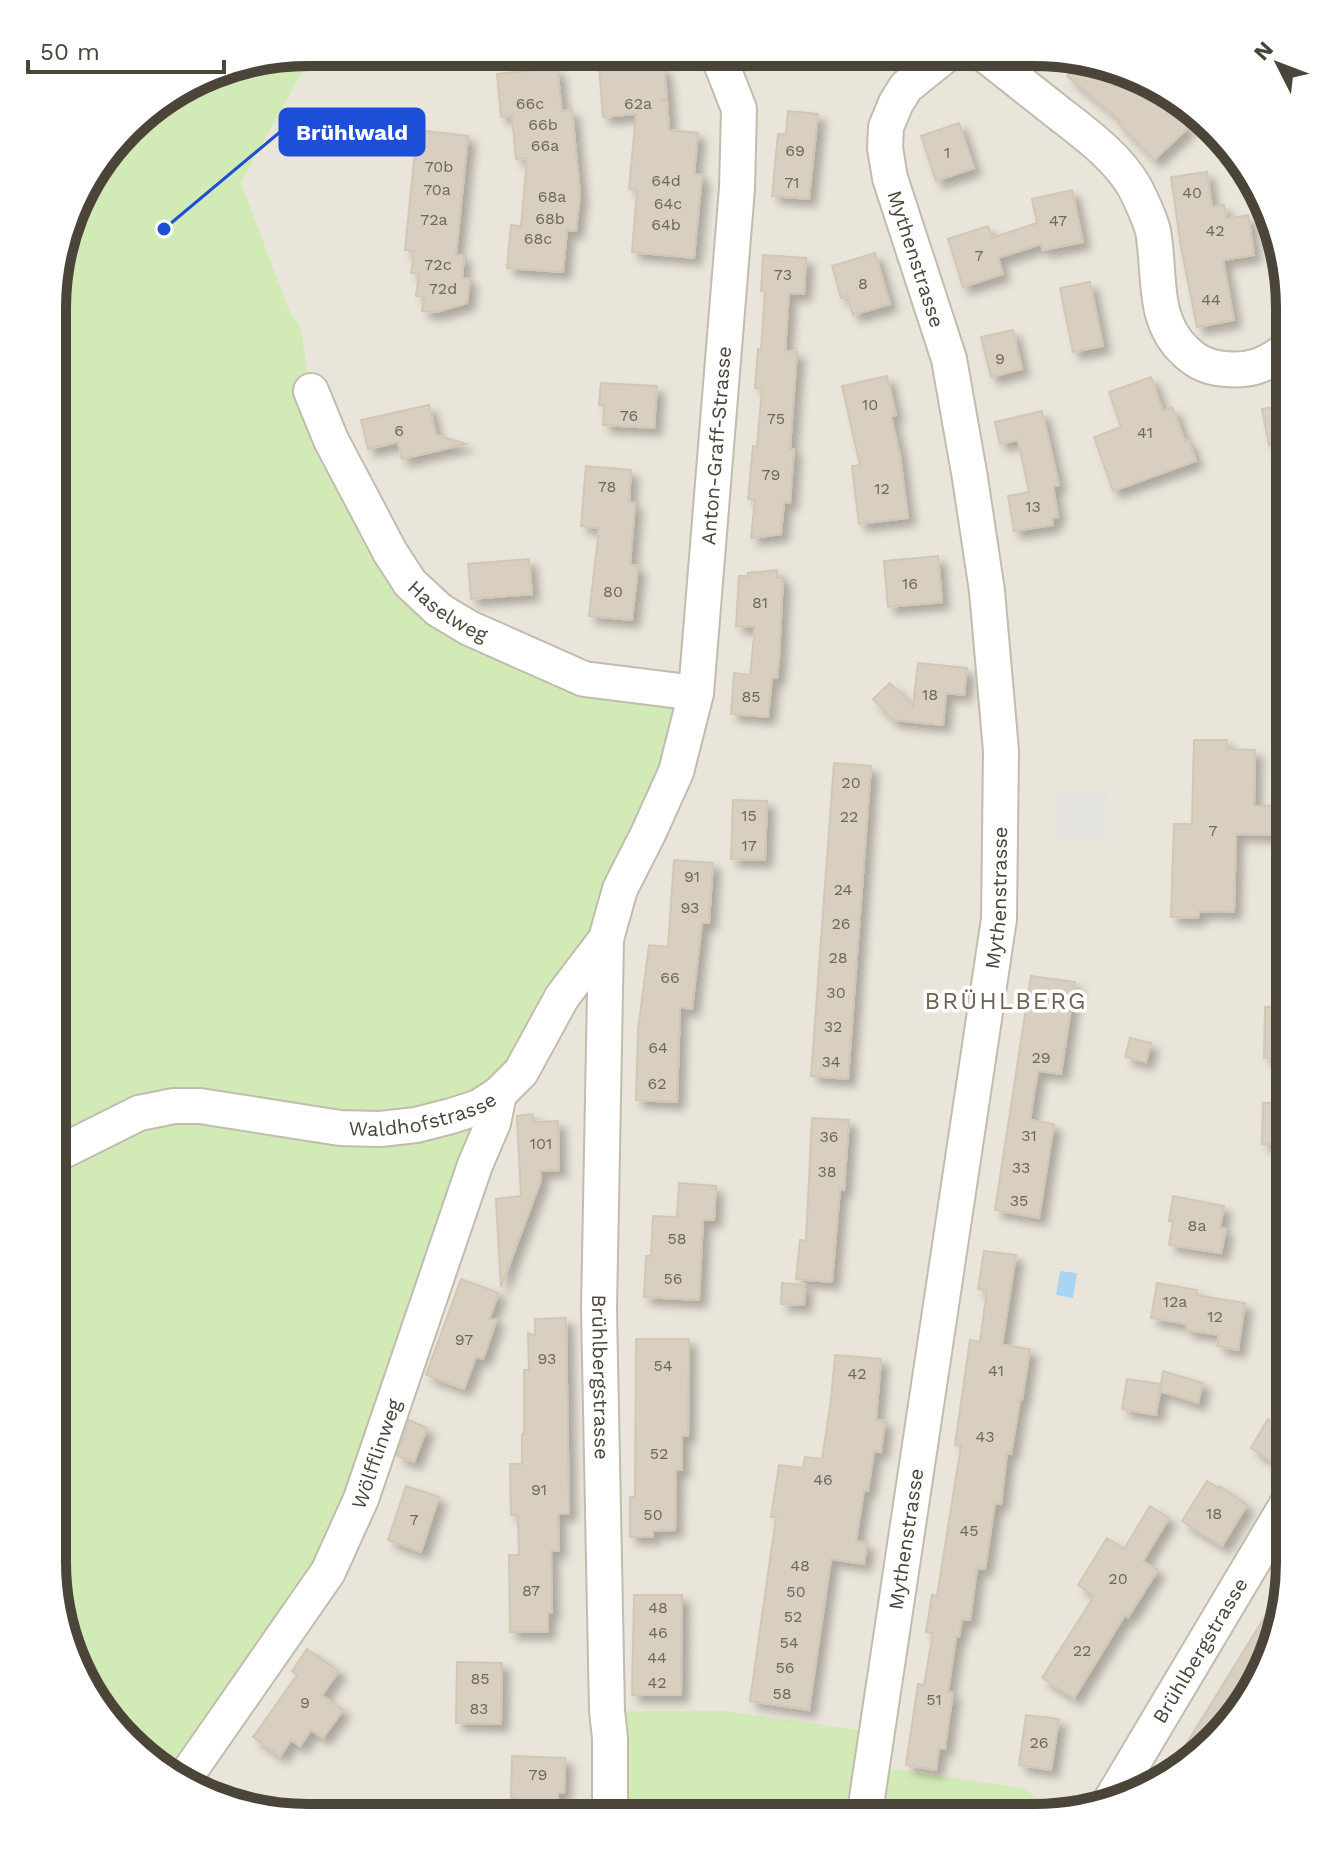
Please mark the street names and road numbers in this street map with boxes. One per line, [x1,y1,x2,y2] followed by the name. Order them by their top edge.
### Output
[883,187,949,331] street label: Mythenstrasse
[696,345,736,546] street label: Anton-Graff-Strasse
[403,575,492,647] street label: Haselweg
[980,826,1012,971] street label: Mythenstrasse
[348,1087,501,1141] street label: Waldhofstrasse
[587,1294,614,1460] street label: Brühlbergstrasse
[346,1395,406,1513] street label: Wölfflinweg
[883,1467,928,1612] street label: Mythenstrasse
[1147,1573,1253,1728] street label: Brühlbergstrasse

